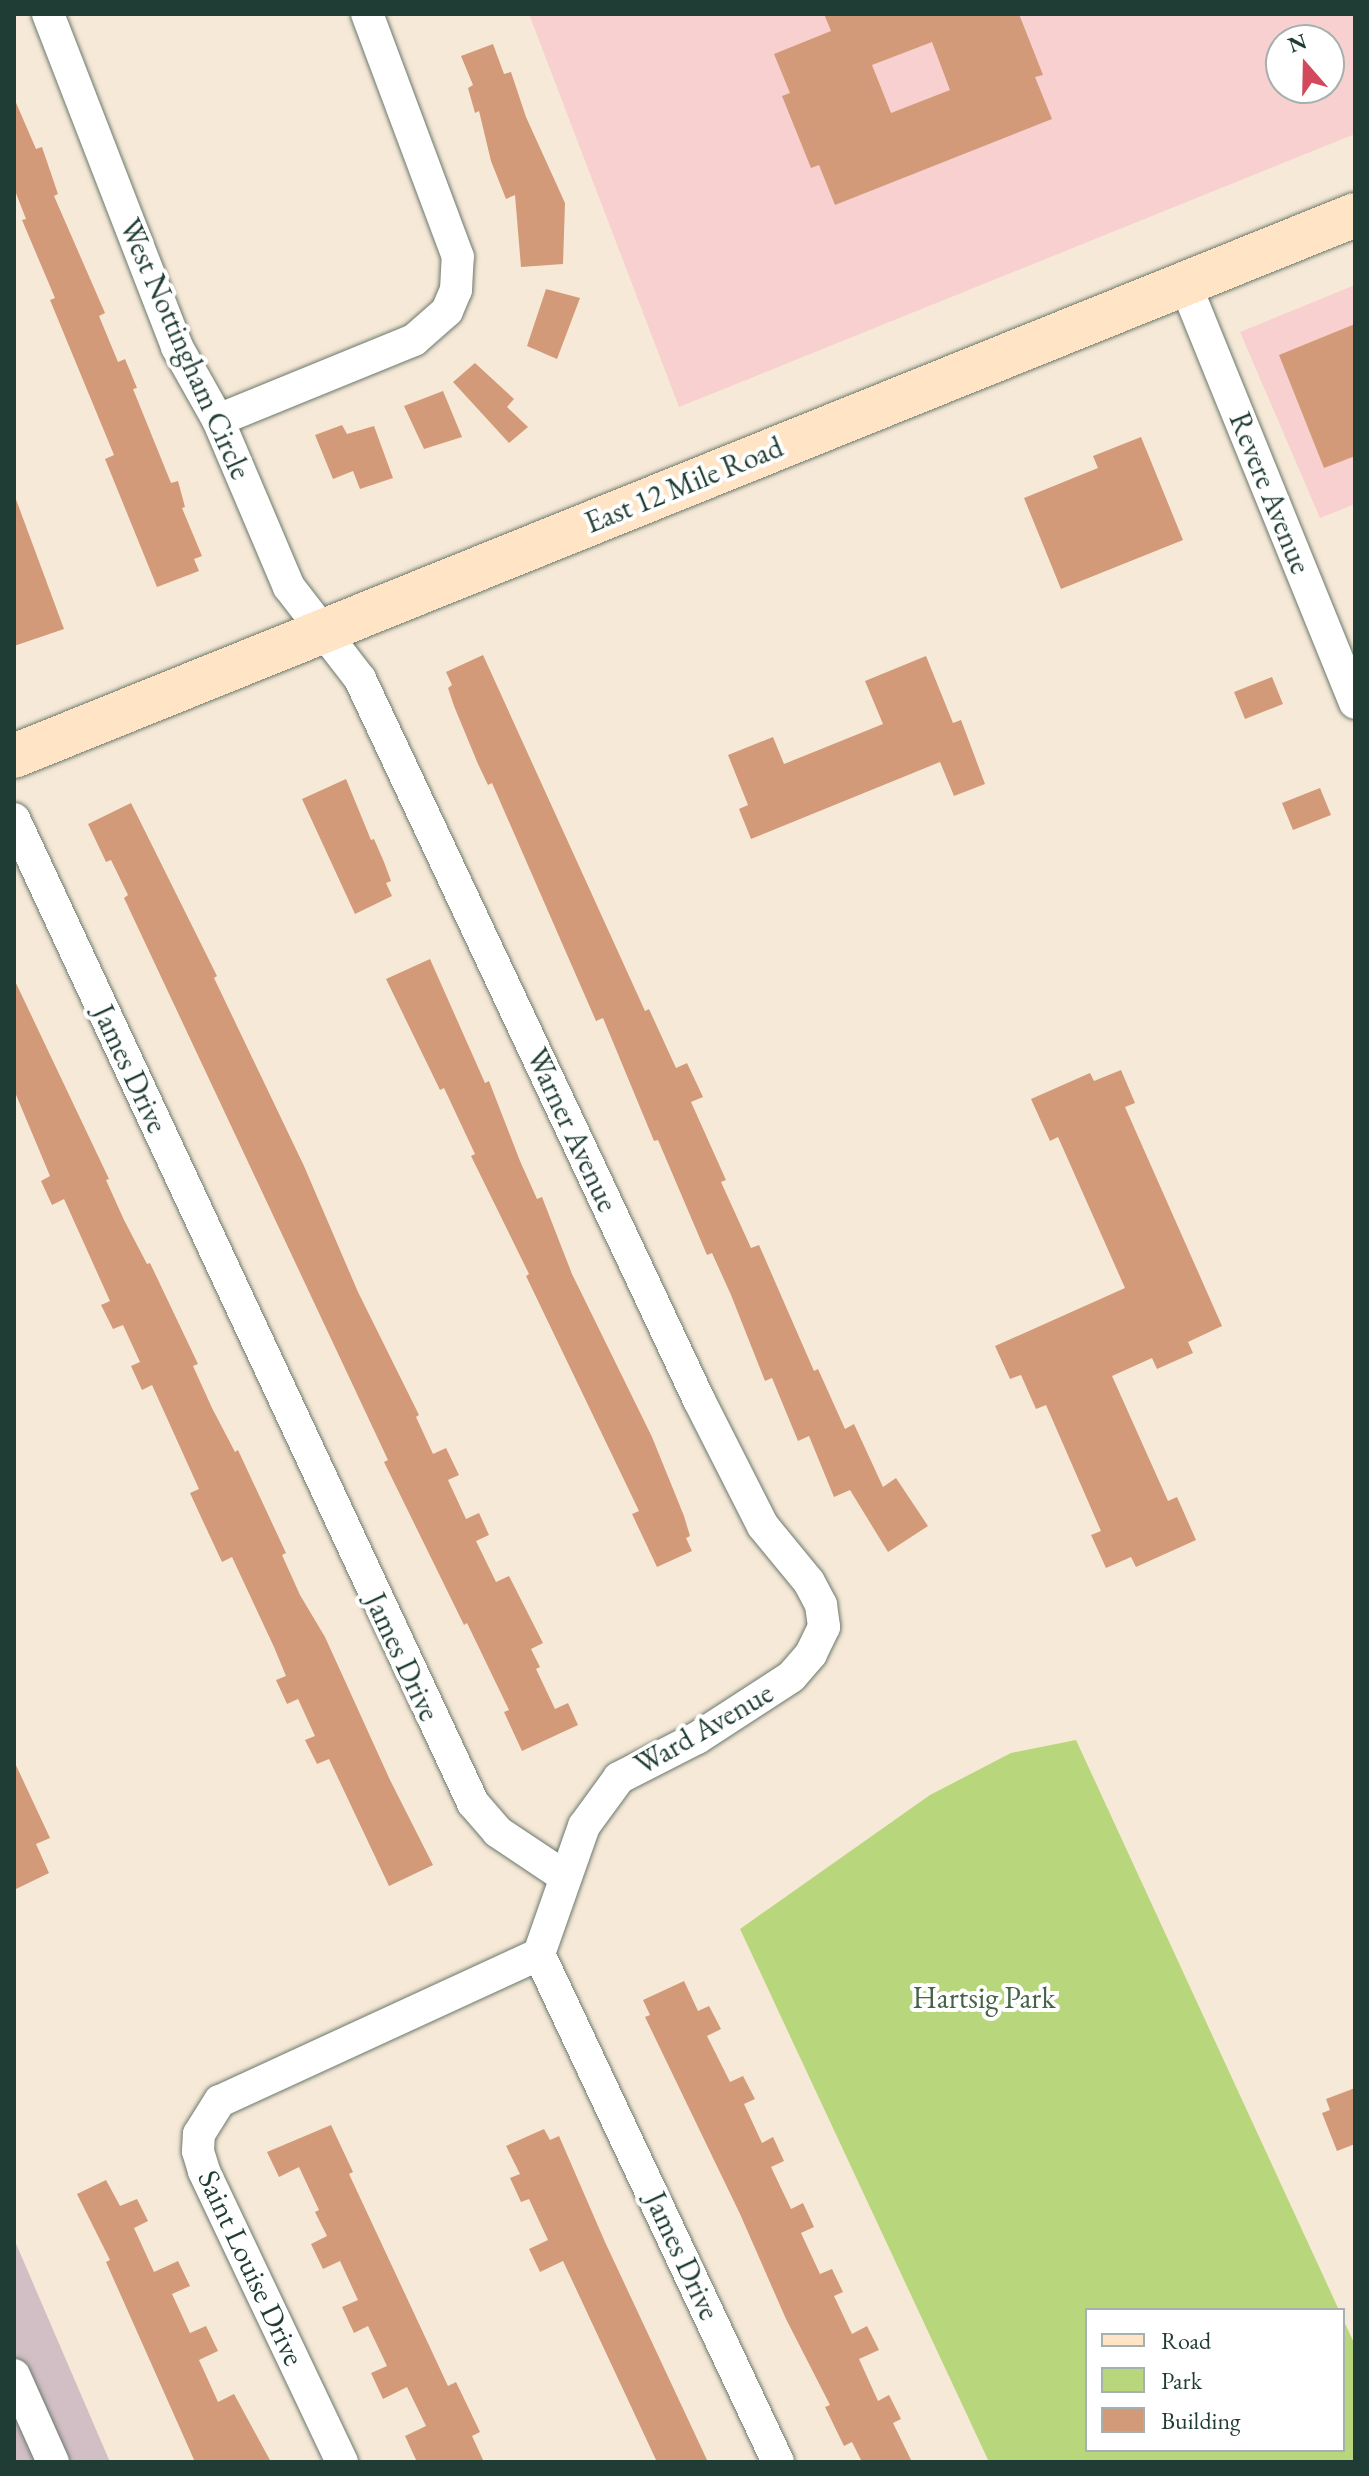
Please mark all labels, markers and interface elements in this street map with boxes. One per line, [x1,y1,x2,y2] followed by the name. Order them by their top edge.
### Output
[1265,24,1345,104] north arrow
[1284,26,1311,60] text: N
[111,213,259,485] street label: West Nottingham Circle
[1221,407,1319,579] street label: Revere Avenue
[580,429,788,541] street label: East 12 Mile Road
[85,999,175,1139] street label: James Drive
[518,1043,626,1217] street label: Warner Avenue
[357,1587,447,1727] street label: James Drive
[628,1675,780,1783] street label: Ward Avenue
[913,1980,1055,2016] park label: Hartsig Park
[190,2165,312,2371] street label: Saint Louise Drive
[637,2186,727,2326] street label: James Drive
[1085,2308,1345,2452] legend
[1161,2325,1211,2356] text: Road
[1161,2365,1202,2396] text: Park
[1161,2405,1241,2436] text: Building

